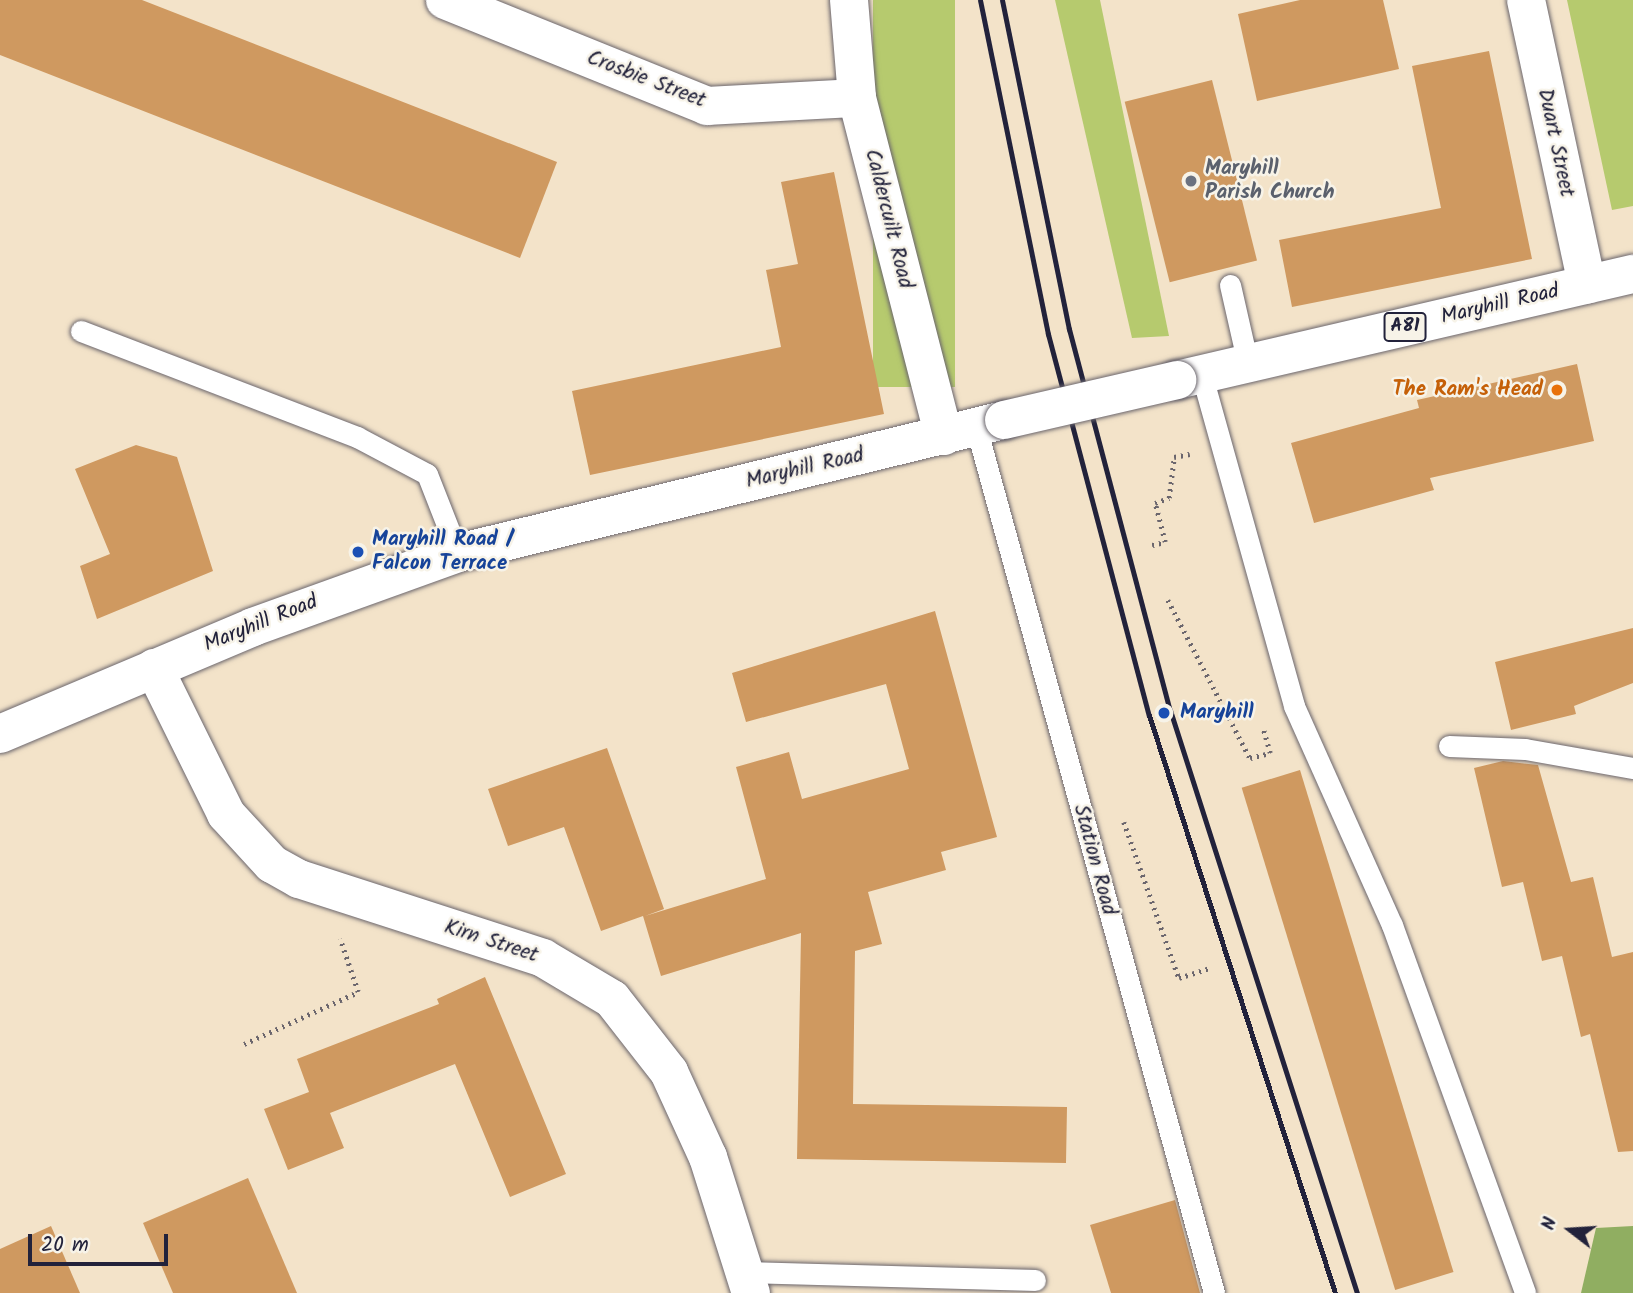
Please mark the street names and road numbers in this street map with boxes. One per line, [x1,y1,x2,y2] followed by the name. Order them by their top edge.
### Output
[583,46,709,114] street label: Crosbie Street
[1531,86,1579,200] street label: Duart Street
[859,147,917,291] street label: Caldercuilt Road
[1439,279,1561,331] street label: Maryhill Road
[1382,312,1428,342] road number: A81
[744,443,866,495] street label: Maryhill Road
[201,590,321,658] street label: Maryhill Road
[1067,802,1121,918] street label: Station Road
[441,915,541,969] street label: Kirn Street

